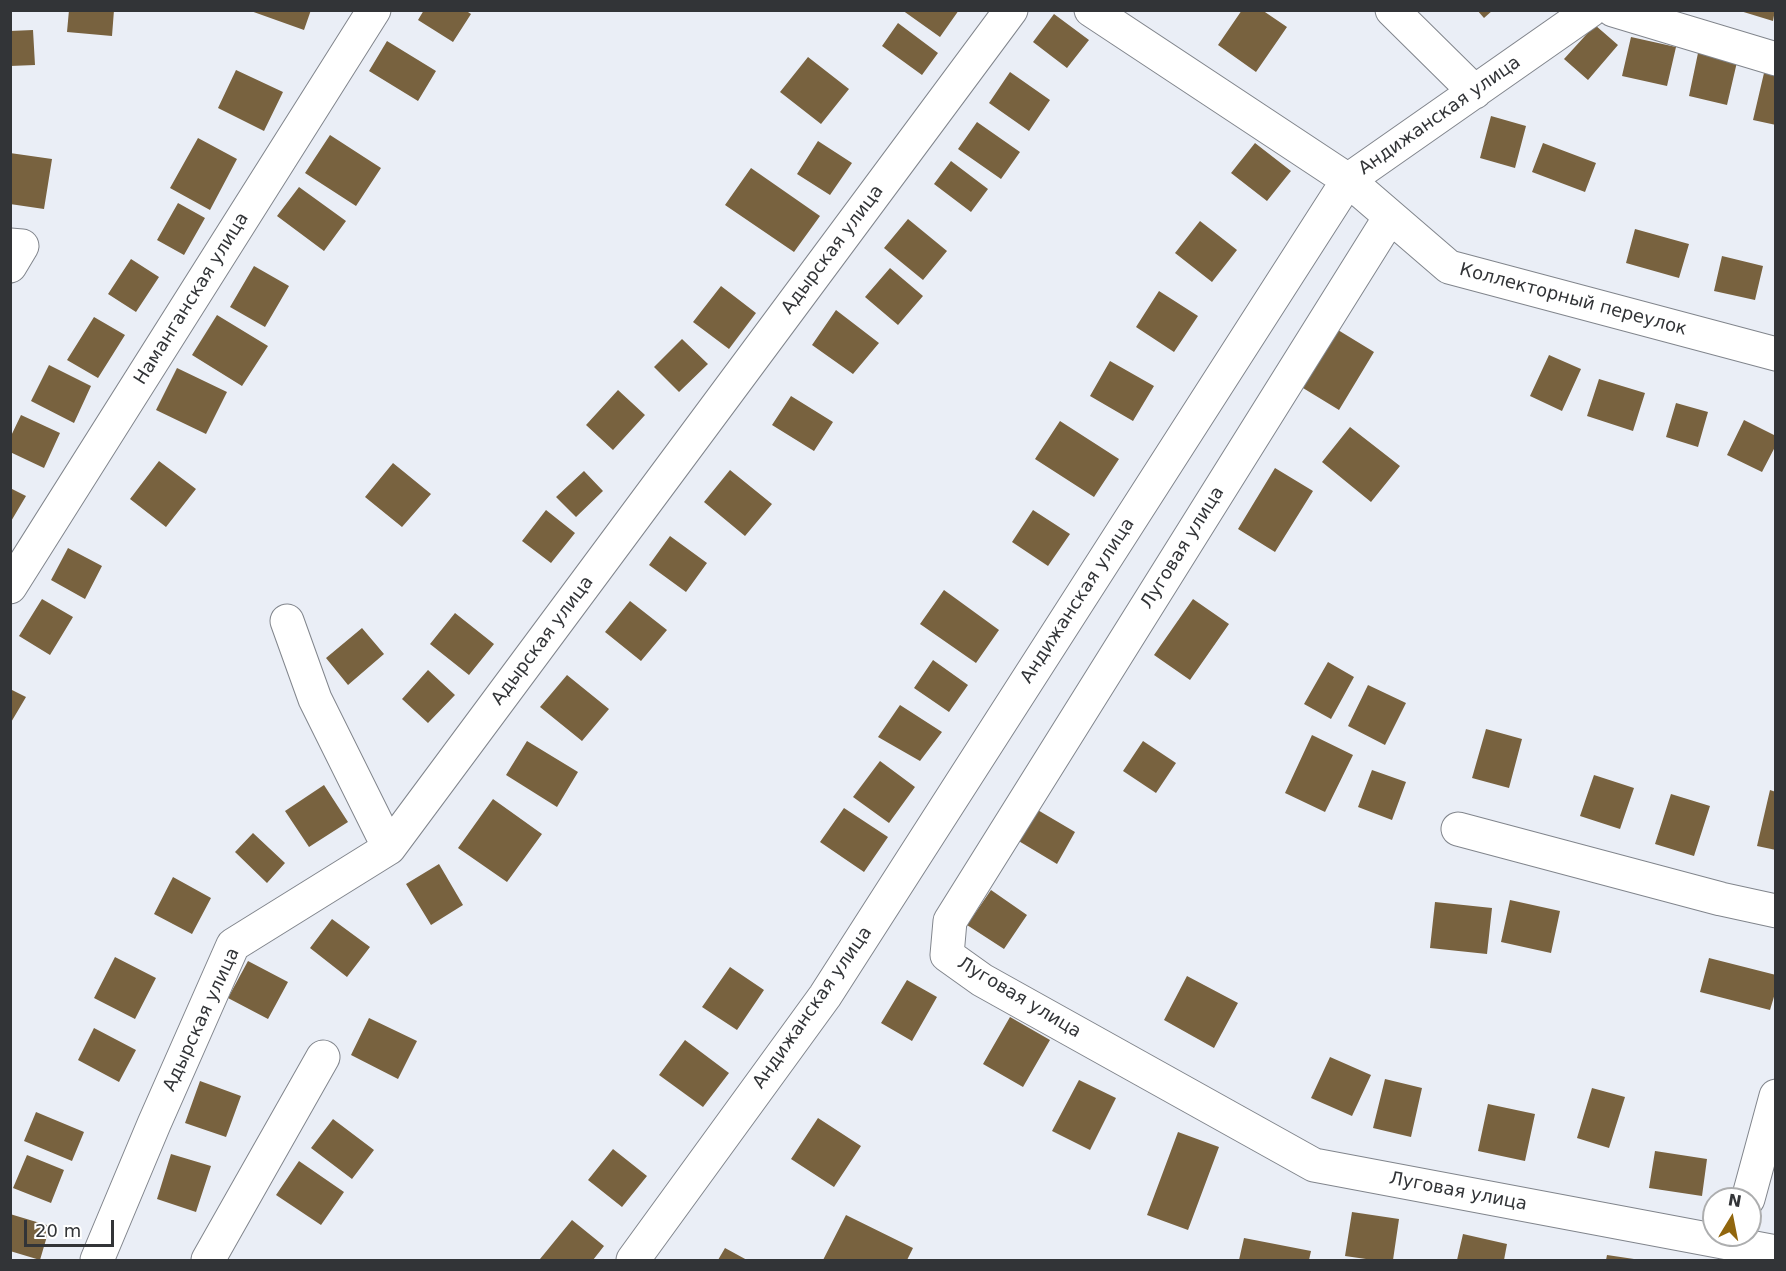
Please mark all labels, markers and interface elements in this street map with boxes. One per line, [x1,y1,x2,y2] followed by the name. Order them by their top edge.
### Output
[1355,52,1525,180] street label: Андижанская улица
[777,181,889,319] street label: Адырская улица
[130,209,254,389] street label: Наманганская улица
[1457,259,1689,341] street label: Коллекторный переулок
[1137,483,1229,613] street label: Луговая улица
[1016,514,1140,688] street label: Андижанская улица
[487,572,599,710] street label: Адырская улица
[749,923,877,1093] street label: Андижанская улица
[159,945,245,1095] street label: Адырская улица
[953,953,1085,1043] street label: Луговая улица
[1387,1168,1529,1216] street label: Луговая улица
[1702,1187,1762,1247] north arrow
[1727,1190,1743,1211] text: N
[27,1208,117,1246] scale bar
[35,1220,81,1241] text: 20 m

